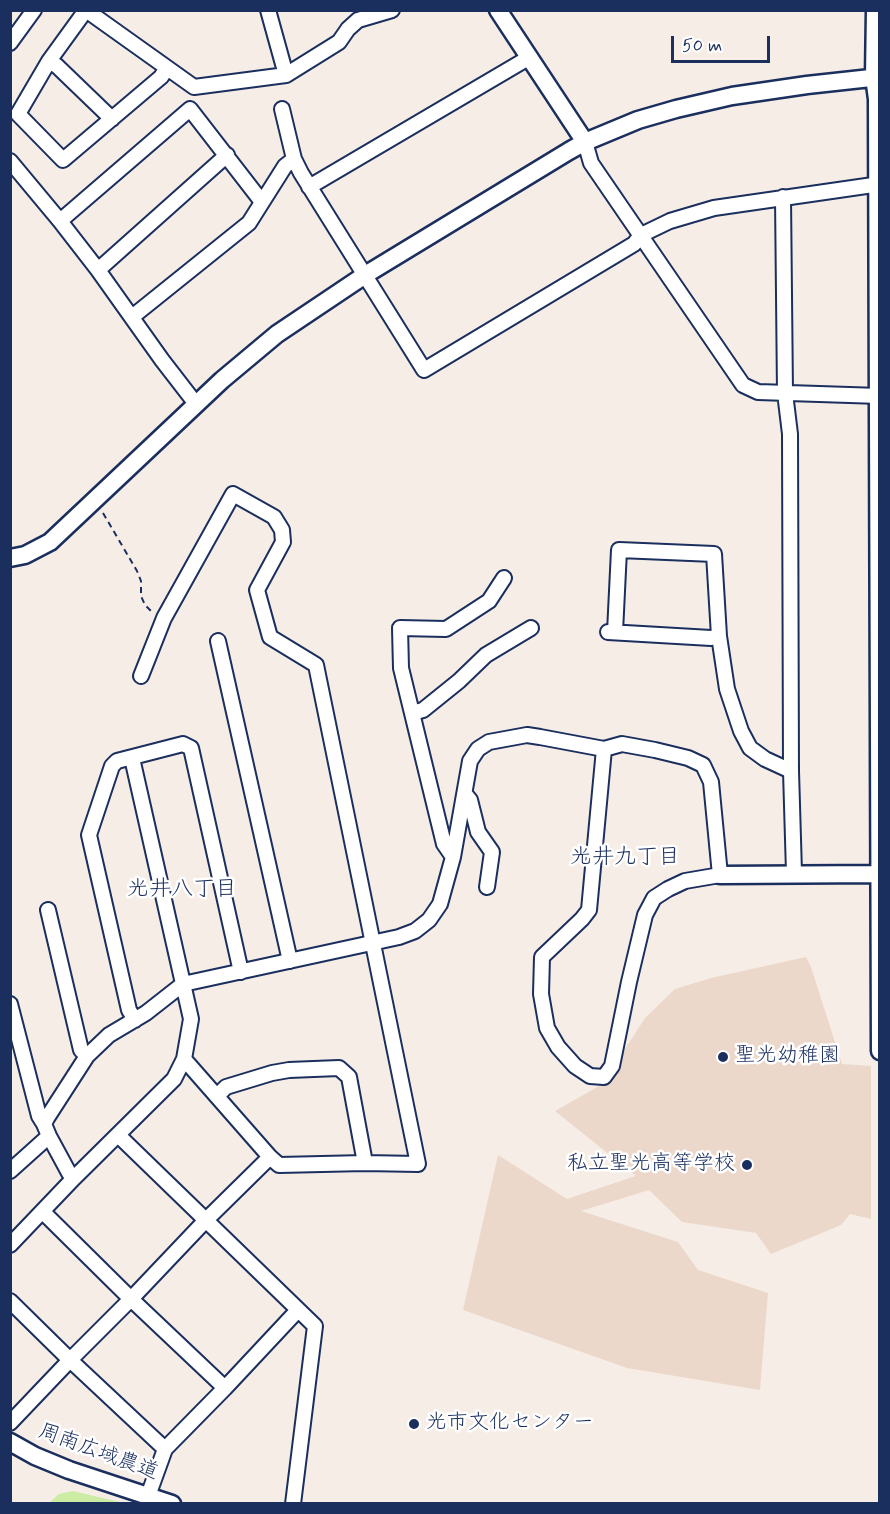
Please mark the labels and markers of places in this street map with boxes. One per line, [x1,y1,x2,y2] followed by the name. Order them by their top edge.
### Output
[735,1044,840,1070] place label: 聖光幼稚園
[716,1050,730,1064] marker: 聖光幼稚園
[567,1152,735,1178] place label: 私立聖光高等学校
[740,1158,754,1172] marker: 私立聖光高等学校
[426,1411,594,1437] place label: 光市文化センター
[407,1417,421,1431] marker: 光市文化センター

